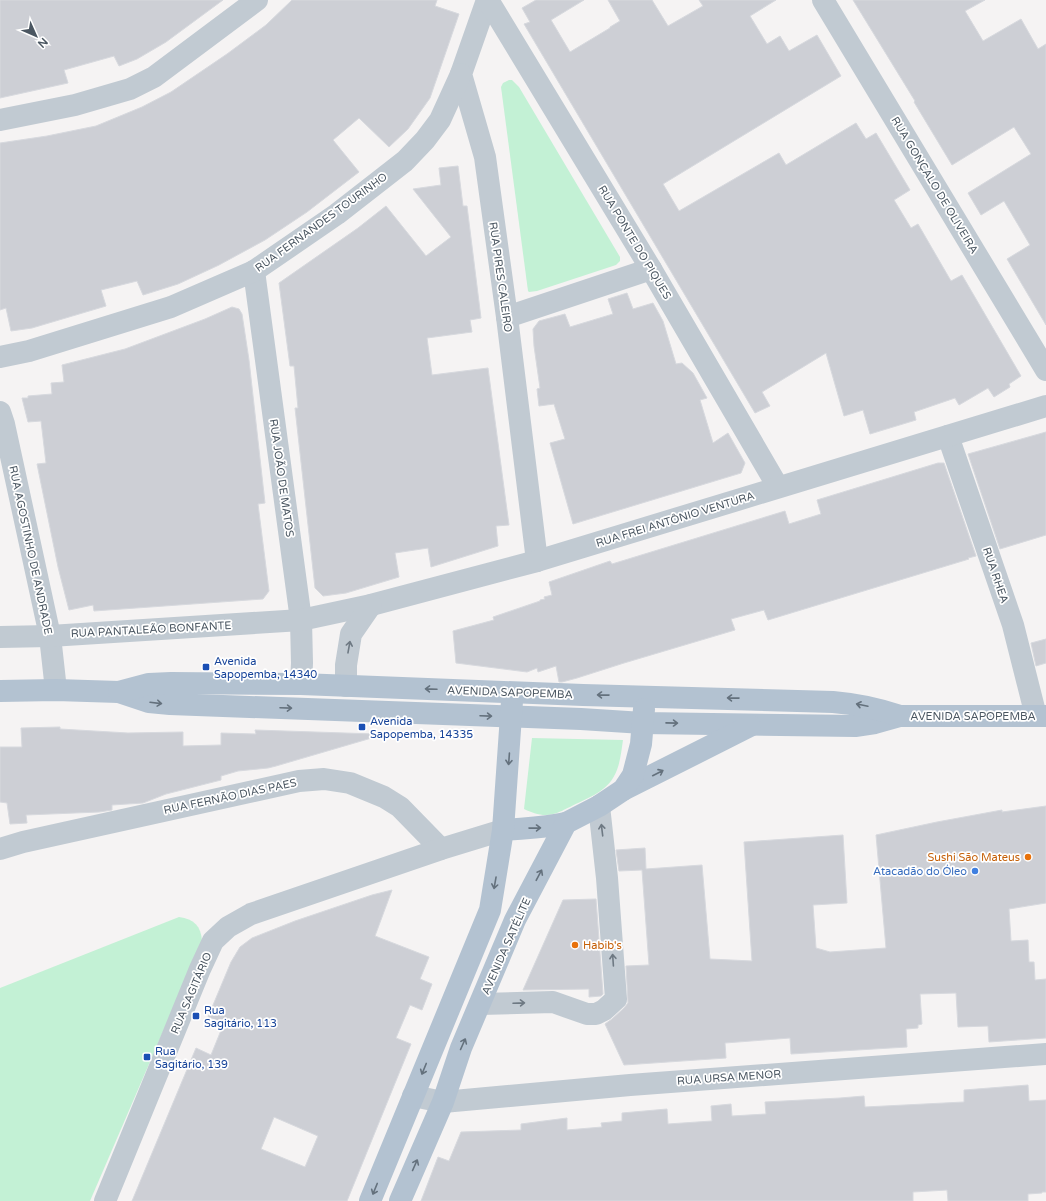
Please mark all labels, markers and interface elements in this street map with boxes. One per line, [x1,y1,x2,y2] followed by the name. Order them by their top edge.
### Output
[16,16,56,56] north arrow
[35,35,50,50] text: N
[888,114,981,256] street label: RUA GONÇALO DE OLIVEIRA
[253,170,390,275] street label: RUA FERNANDES TOURINHO
[595,183,674,302] street label: RUA PONTE DO PIQUES
[486,221,515,333] street label: RUA PIRES CALEIRO
[267,418,296,538] street label: RUA JOÃO DE MATOS
[6,465,55,636] street label: RUA AGOSTINHO DE ANDRADE
[594,489,756,550] street label: RUA FREI ANTÔNIO VENTURA
[980,545,1011,605] street label: RUA RHEA
[70,619,232,640] street label: RUA PANTALEÃO BONFANTE
[345,641,353,654] one-way arrow
[214,655,317,681] place label: Avenida Sapopemba, 14340
[201,662,211,672] marker: Avenida Sapopemba, 14340
[447,684,573,701] street label: AVENIDA SAPOPEMBA
[425,685,438,693] one-way arrow
[597,691,610,699] one-way arrow
[727,695,740,702] one-way arrow
[149,699,162,706] one-way arrow
[856,700,869,708] one-way arrow
[279,705,292,712] one-way arrow
[910,710,1036,723] street label: AVENIDA SAPOPEMBA
[479,712,492,719] one-way arrow
[370,715,473,741] place label: Avenida Sapopemba, 14335
[665,719,678,727] one-way arrow
[357,722,367,732] marker: Avenida Sapopemba, 14335
[505,752,512,765] one-way arrow
[651,768,663,776] one-way arrow
[163,776,298,817] street label: RUA FERNÃO DIAS PAES
[528,824,541,831] one-way arrow
[598,824,606,837] one-way arrow
[928,851,1020,864] place label: Sushi São Mateus
[1023,852,1033,862] marker: Sushi São Mateus
[873,864,967,878] place label: Atacadão do Óleo
[970,866,980,876] marker: Atacadão do Óleo
[536,869,543,881] one-way arrow
[490,876,498,889] one-way arrow
[478,895,534,997] street label: AVENIDA SATÉLITE
[583,939,622,952] place label: Habib's
[570,940,580,950] marker: Habib's
[167,950,215,1036] street label: RUA SAGITÁRIO
[609,954,616,967] one-way arrow
[512,999,525,1007] one-way arrow
[204,1004,277,1030] place label: Rua Sagitário, 113
[191,1011,201,1021] marker: Rua Sagitário, 113
[460,1039,467,1051] one-way arrow
[155,1045,228,1071] place label: Rua Sagitário, 139
[142,1052,152,1062] marker: Rua Sagitário, 139
[420,1063,427,1075] one-way arrow
[677,1067,782,1088] street label: RUA URSA MENOR
[412,1160,420,1172] one-way arrow
[370,1183,378,1195] one-way arrow

